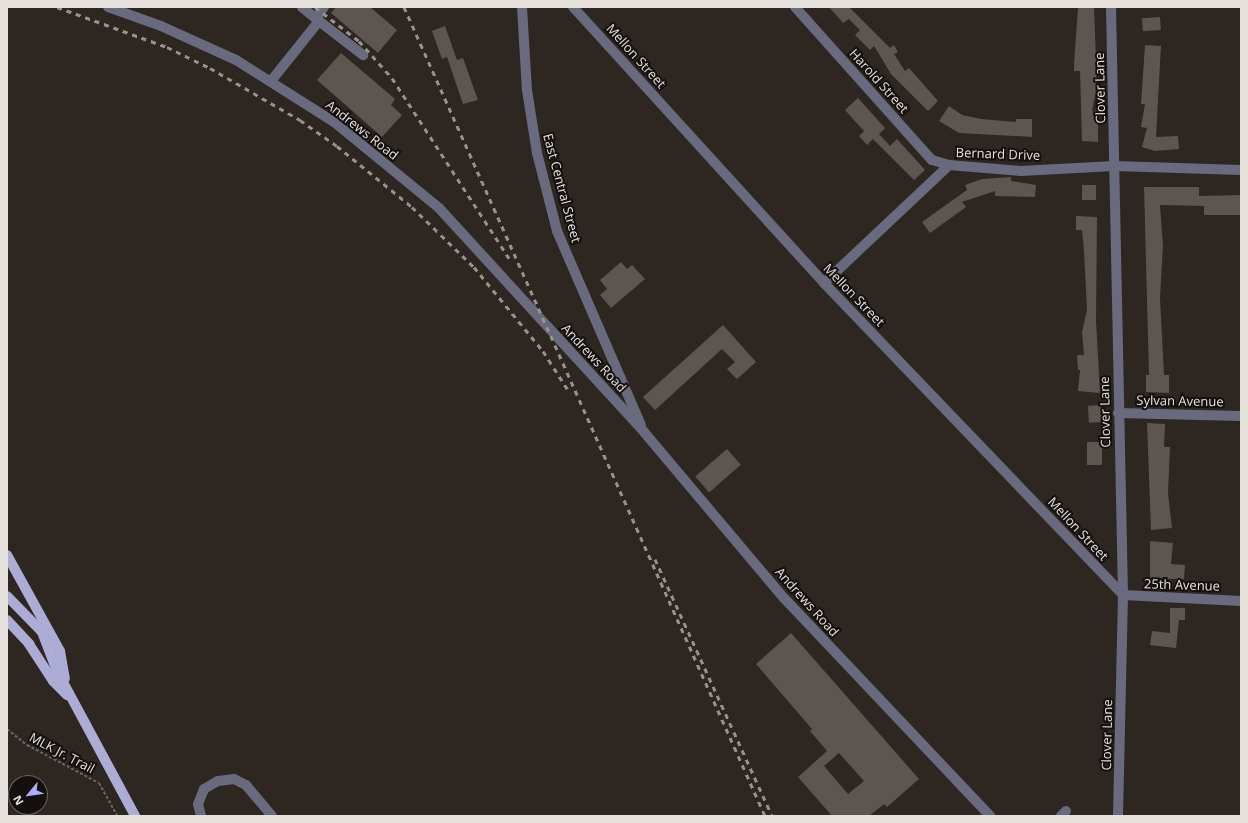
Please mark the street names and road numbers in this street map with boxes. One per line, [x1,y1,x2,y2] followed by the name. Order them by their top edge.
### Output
[603,21,669,91] street label: Mellon Street
[846,46,912,116] street label: Harold Street
[1092,52,1108,124] street label: Clover Lane
[323,97,401,163] street label: Andrews Road
[540,132,584,244] street label: East Central Street
[955,145,1041,163] street label: Bernard Drive
[820,260,888,330] street label: Mellon Street
[558,321,630,395] street label: Andrews Road
[1097,376,1113,448] street label: Clover Lane
[1136,392,1224,410] street label: Sylvan Avenue
[1045,494,1111,564] street label: Mellon Street
[772,564,842,640] street label: Andrews Road
[1144,576,1220,594] street label: 25th Avenue
[1099,699,1115,771] street label: Clover Lane
[27,729,97,777] street label: MLK Jr. Trail

